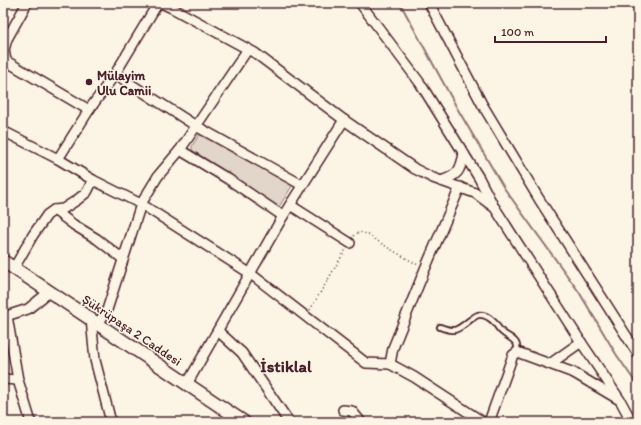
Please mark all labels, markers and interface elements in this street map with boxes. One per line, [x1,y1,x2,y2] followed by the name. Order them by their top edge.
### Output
[495,18,606,44] scale bar
[501,25,534,39] text: 100 m
[97,68,151,98] place label: Mülayim Ulu Camii
[84,77,94,87] marker: Mülayim Ulu Camii
[80,291,184,369] street label: Şükrüpaşa 2 Caddesi
[260,356,312,376] district label: İstiklal

